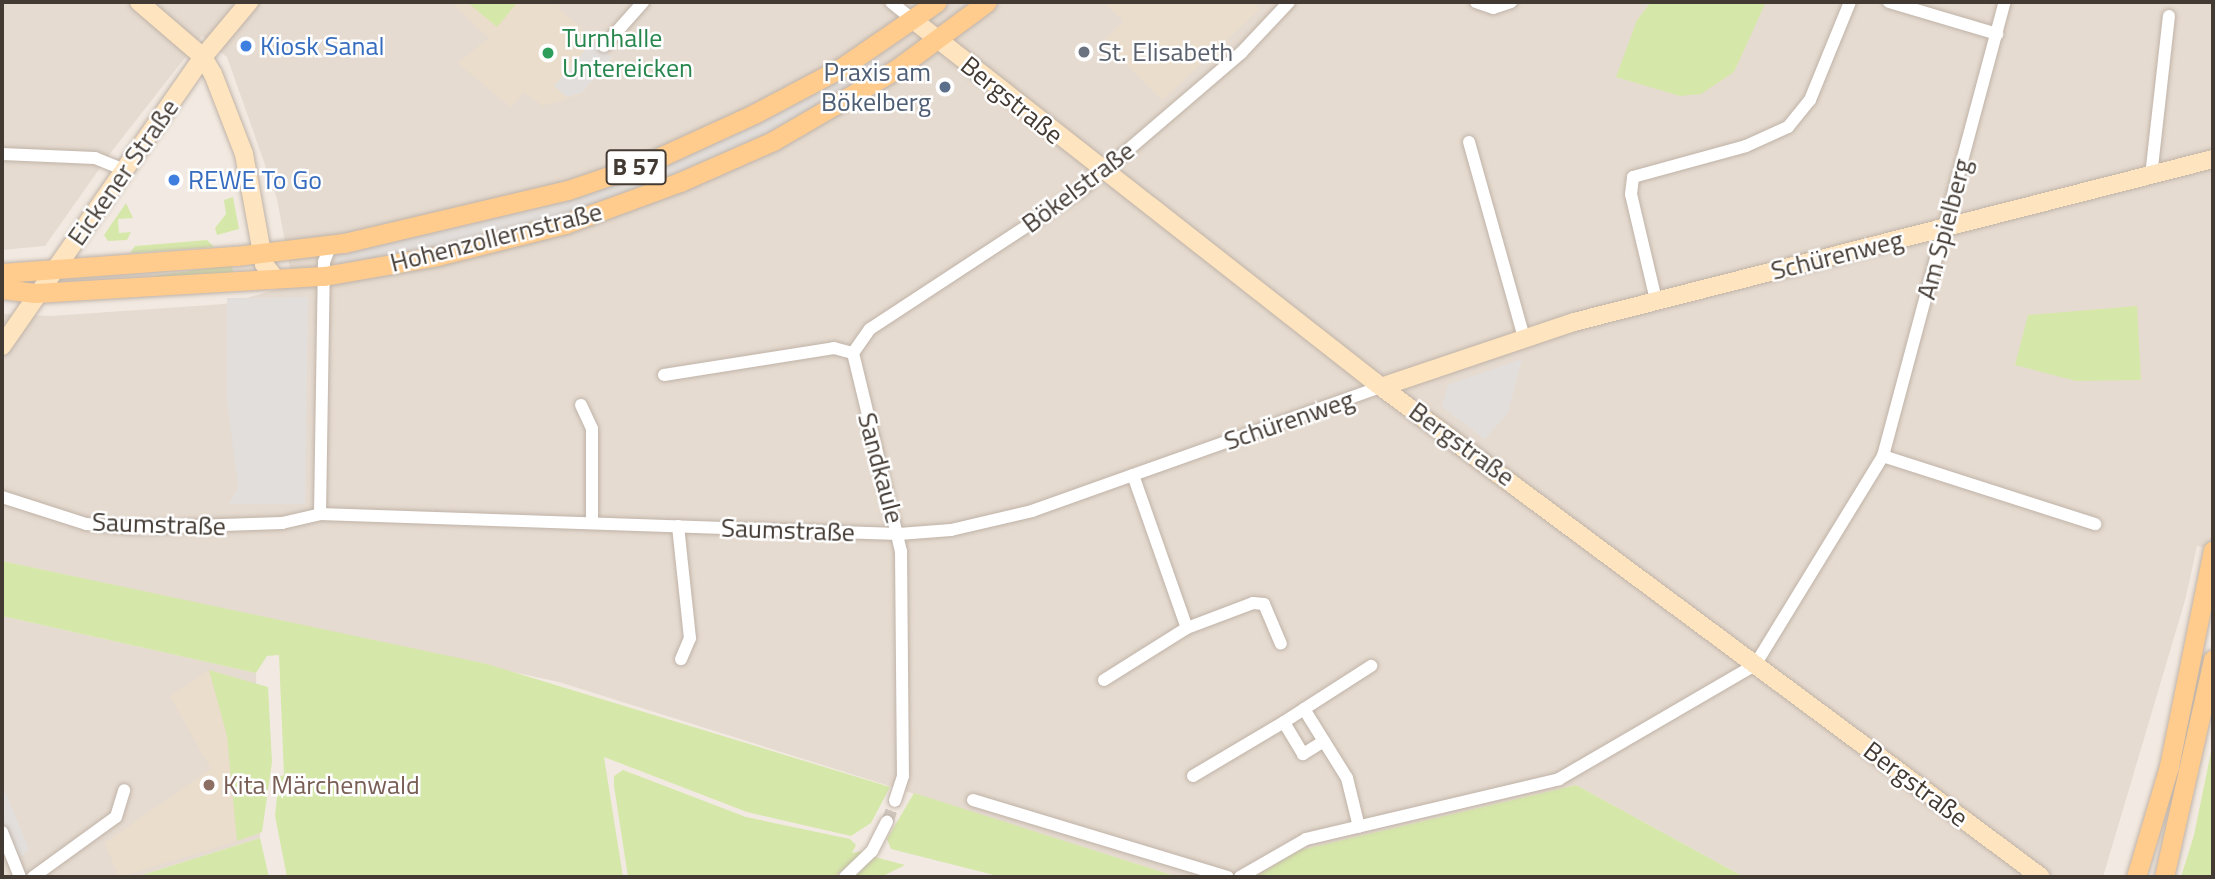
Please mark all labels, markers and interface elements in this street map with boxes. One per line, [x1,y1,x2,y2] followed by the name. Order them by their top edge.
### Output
[562,22,693,84] place label: Turnhalle Untereicken
[260,30,385,62] place label: Kiosk Sanal
[1098,36,1233,68] place label: St. Elisabeth
[238,38,254,54] marker: Kiosk Sanal
[1076,44,1092,60] marker: St. Elisabeth
[540,45,556,61] marker: Turnhalle Untereicken
[955,49,1069,151] street label: Bergstraße
[821,56,931,118] place label: Praxis am Bökelberg
[937,79,953,95] marker: Praxis am Bökelberg
[61,93,185,251] street label: Eickener Straße
[1016,135,1140,239] street label: Bökelstraße
[604,146,668,188] road number: B 57
[1910,155,1978,303] street label: Am Spielberg
[188,164,322,196] place label: REWE To Go
[166,172,182,188] marker: REWE To Go
[387,196,605,278] street label: Hohenzollernstraße
[1768,224,1906,286] street label: Schürenweg
[1220,383,1358,457] street label: Schürenweg
[1403,395,1521,493] street label: Bergstraße
[851,409,911,527] street label: Sandkaule
[92,506,226,542] street label: Saumstraße
[721,512,855,548] street label: Saumstraße
[1858,735,1974,833] street label: Bergstraße
[223,769,420,801] place label: Kita Märchenwald
[201,777,217,793] marker: Kita Märchenwald

